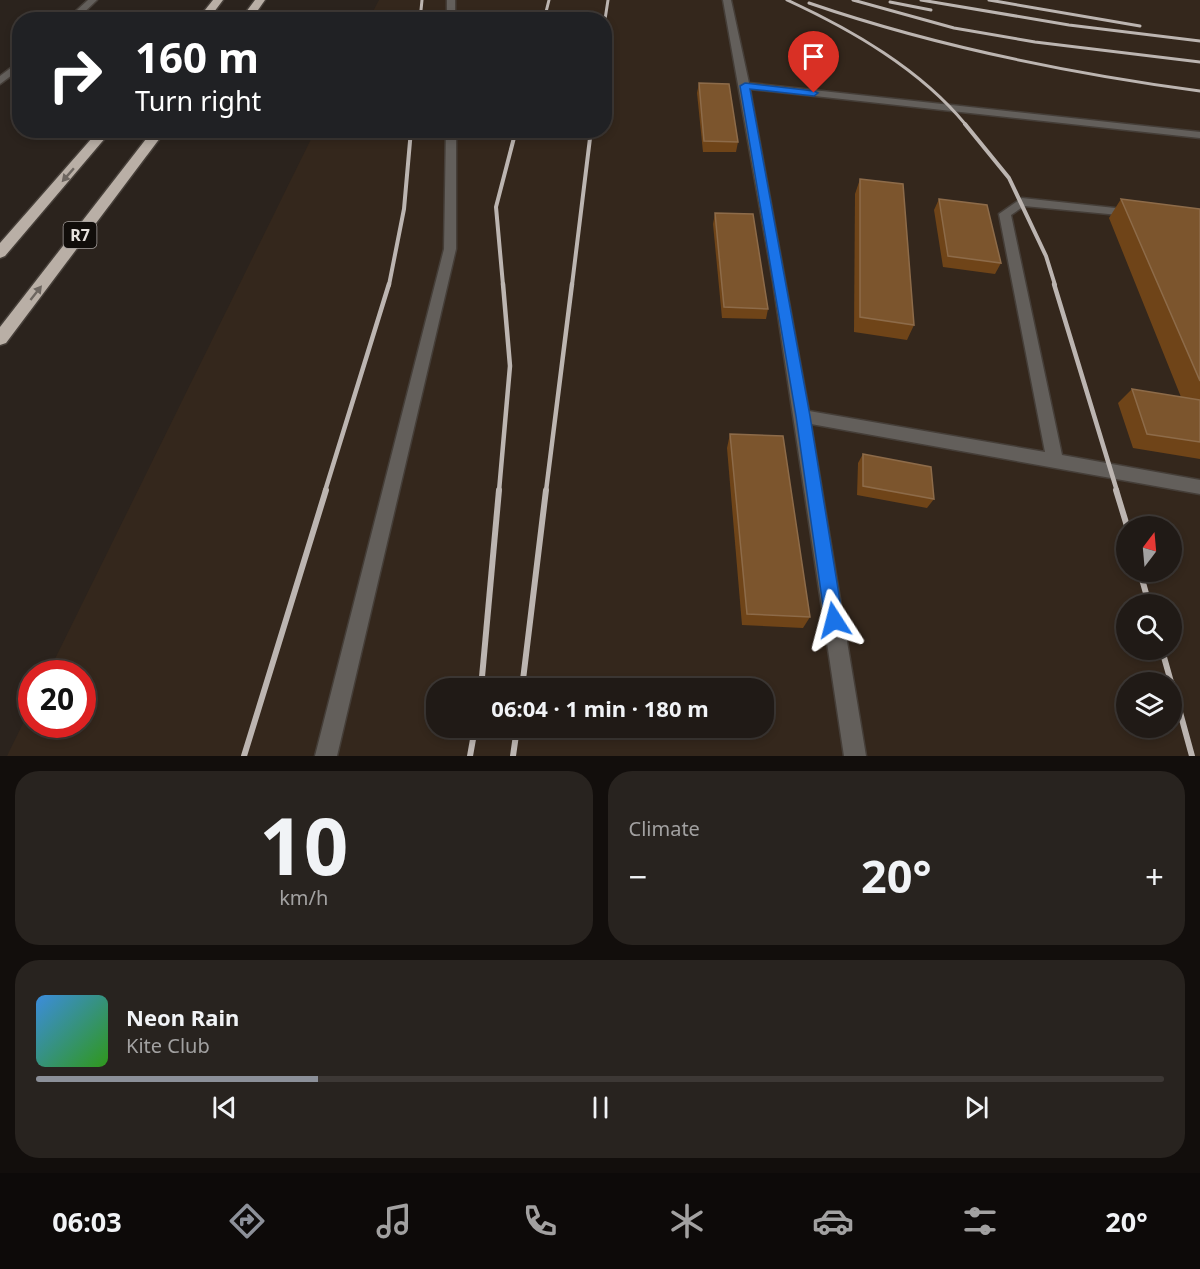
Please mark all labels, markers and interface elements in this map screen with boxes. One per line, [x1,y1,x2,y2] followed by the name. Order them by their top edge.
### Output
[135,28,259,85] text: 160 m
[788,31,839,93] pin
[36,36,114,114] icon: right
[797,40,830,73] icon: arrive
[135,82,261,119] text: Turn right
[62,167,75,182] one-way arrow
[64,222,97,248] road number: R7
[29,285,41,300] one-way arrow
[1116,516,1182,582] north arrow
[1116,516,1182,738] map controls
[802,588,866,652] position arrow
[1116,594,1182,660] button: search
[18,660,96,738] speed limit sign: 20
[1116,672,1182,738] button: layers
[491,693,709,723] text: 06:04 · 1 min · 180 m
[259,792,348,898] text: 10
[629,815,700,842] text: Climate
[861,845,932,906] text: 20°
[629,854,647,899] text: −
[1145,854,1164,899] text: +
[279,884,328,911] text: km/h
[126,1002,239,1032] text: Neon Rain
[126,1032,210,1059] text: Kite Club
[208,1091,241,1124] icon: previous
[584,1091,617,1124] icon: pause
[960,1091,993,1124] icon: next
[226,1200,268,1242] icon: directions
[373,1200,415,1242] icon: music
[519,1200,561,1242] icon: phone
[666,1200,708,1242] icon: climate
[812,1200,854,1242] icon: car
[959,1200,1001,1242] icon: filters
[52,1203,122,1240] text: 06:03
[1105,1203,1148,1240] text: 20°

